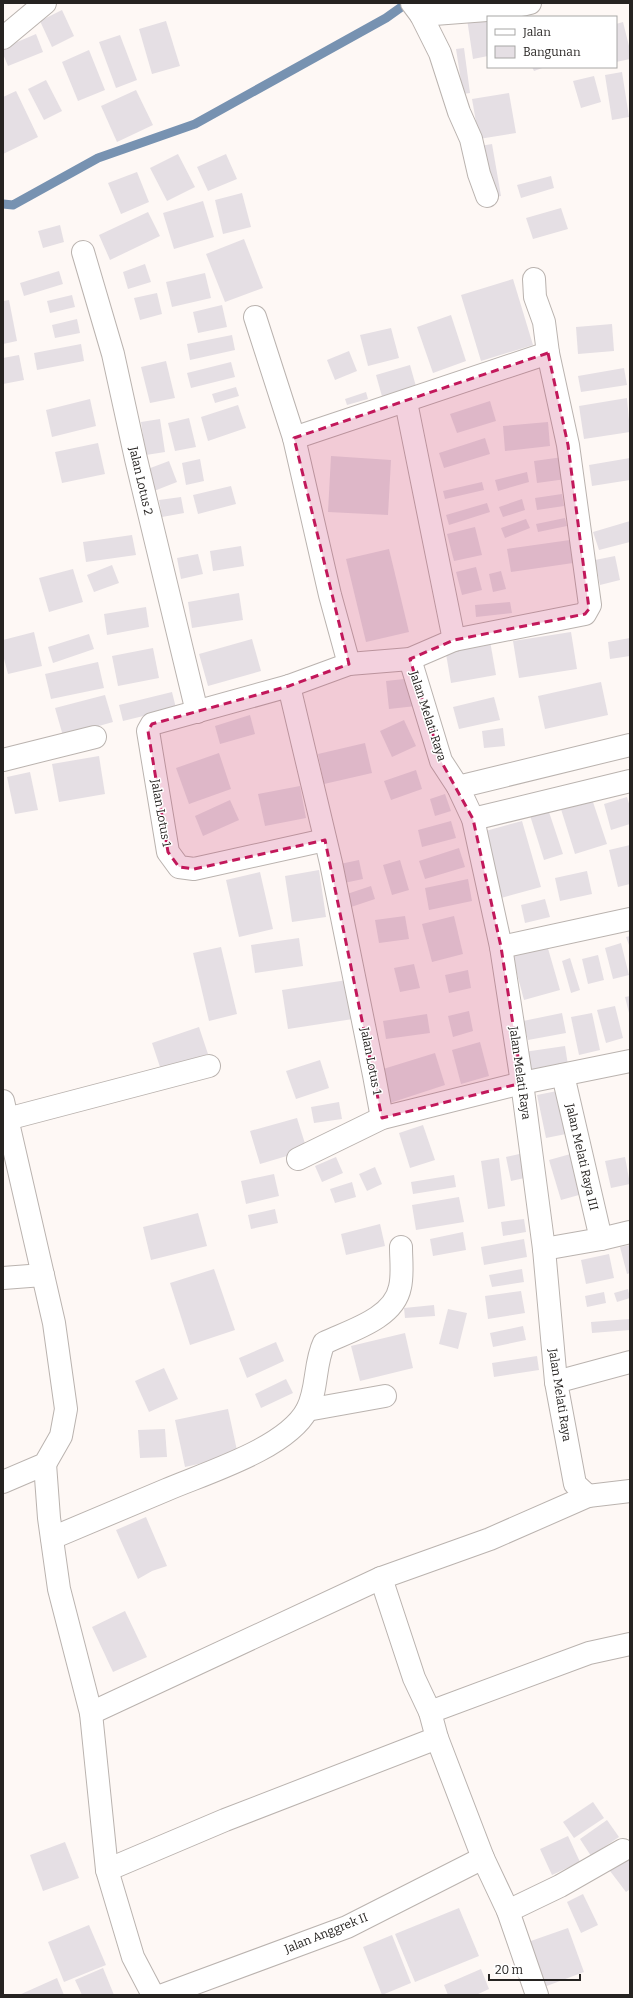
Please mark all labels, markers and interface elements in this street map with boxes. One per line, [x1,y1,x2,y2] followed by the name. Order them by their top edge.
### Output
[487,16,617,68] legend
[522,25,551,39] text: Jalan
[523,45,581,59] text: Bangunan
[126,444,156,517] street label: Jalan Lotus 2
[407,668,449,763] street label: Jalan Melati Raya
[148,777,174,848] street label: Jalan Lotus 1
[357,1025,384,1096] street label: Jalan Lotus 1
[506,1025,534,1121] street label: Jalan Melati Raya
[563,1101,601,1212] street label: Jalan Melati Raya III
[546,1347,574,1443] street label: Jalan Melati Raya
[281,1910,370,1956] street label: Jalan Anggrek II
[489,1956,580,1982] scale bar
[495,1963,524,1977] text: 20 m

